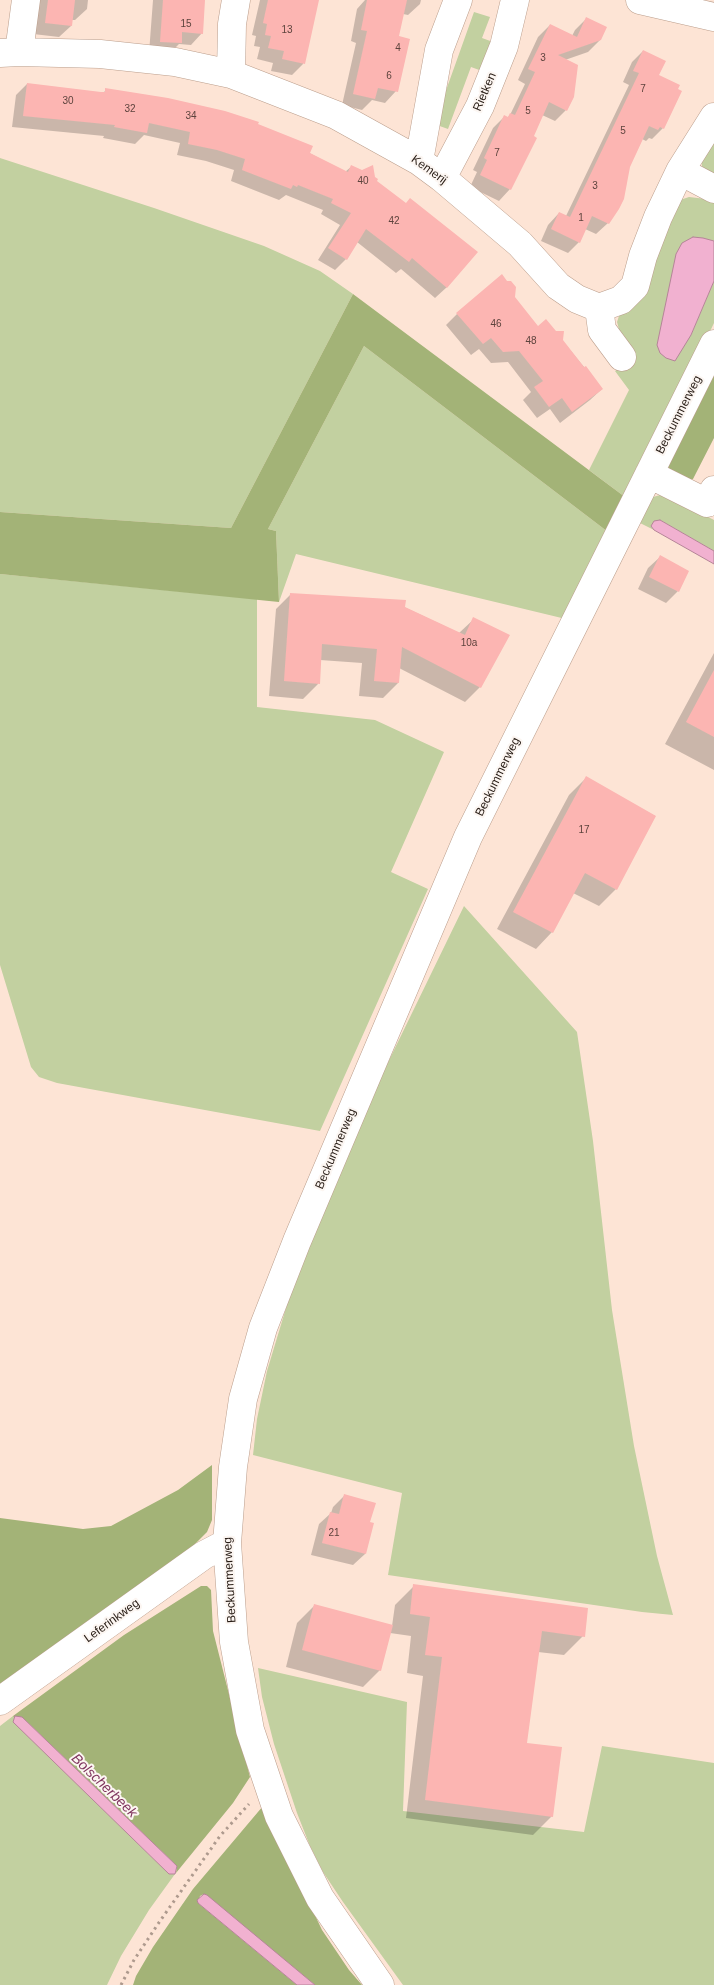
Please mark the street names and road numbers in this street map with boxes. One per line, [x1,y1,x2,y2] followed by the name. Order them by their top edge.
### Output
[470,70,500,114] street label: Rietken
[408,152,450,188] street label: Kemerij
[653,373,705,457] street label: Beckummerweg
[473,735,523,819] street label: Beckummerweg
[313,1107,359,1191] street label: Beckummerweg
[221,1537,239,1623] street label: Beckummerweg
[82,1596,142,1646] street label: Leferinkweg

